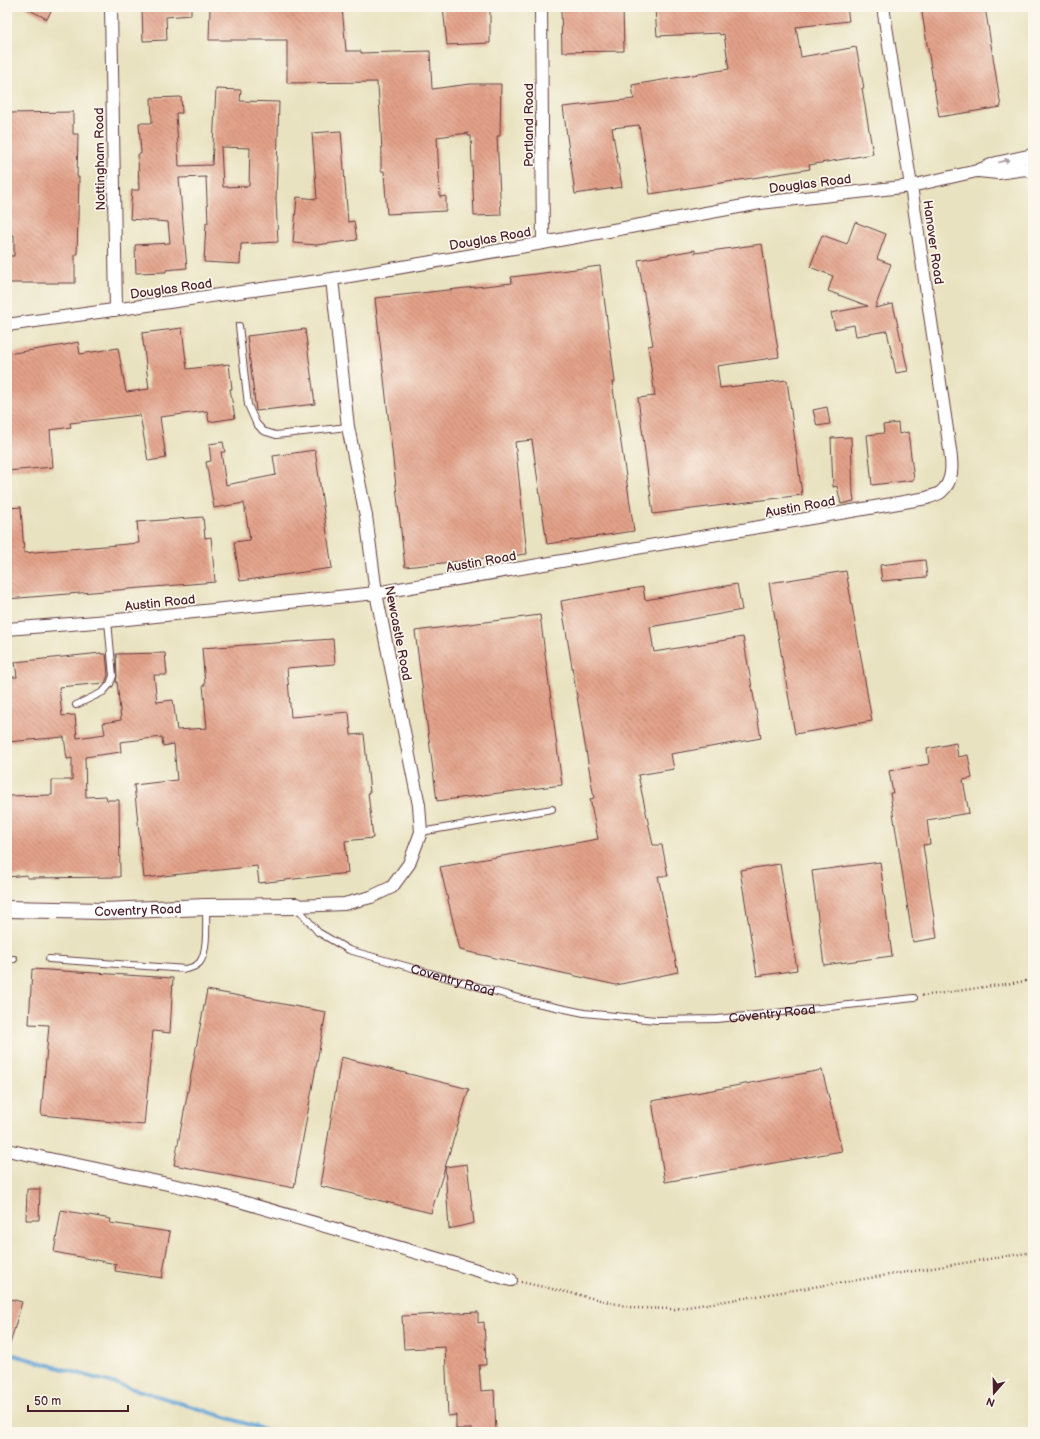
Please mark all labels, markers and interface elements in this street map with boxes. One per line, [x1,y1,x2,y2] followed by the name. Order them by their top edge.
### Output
[521,83,537,167] street label: Portland Road
[91,107,109,211] street label: Nottingham Road
[998,158,1010,164] one-way arrow
[768,171,852,197] street label: Douglas Road
[919,199,947,285] street label: Hanover Road
[448,224,532,254] street label: Douglas Road
[129,275,213,303] street label: Douglas Road
[764,493,836,521] street label: Austin Road
[445,548,517,576] street label: Austin Road
[381,584,415,682] street label: Newcastle Road
[124,591,196,615] street label: Austin Road
[94,901,182,920] street label: Coventry Road
[409,961,497,1000] street label: Coventry Road
[728,1002,816,1027] street label: Coventry Road
[974,1373,1014,1413] north arrow
[28,1387,128,1413] scale bar
[34,1394,61,1409] text: 50 m
[985,1394,997,1409] text: N

